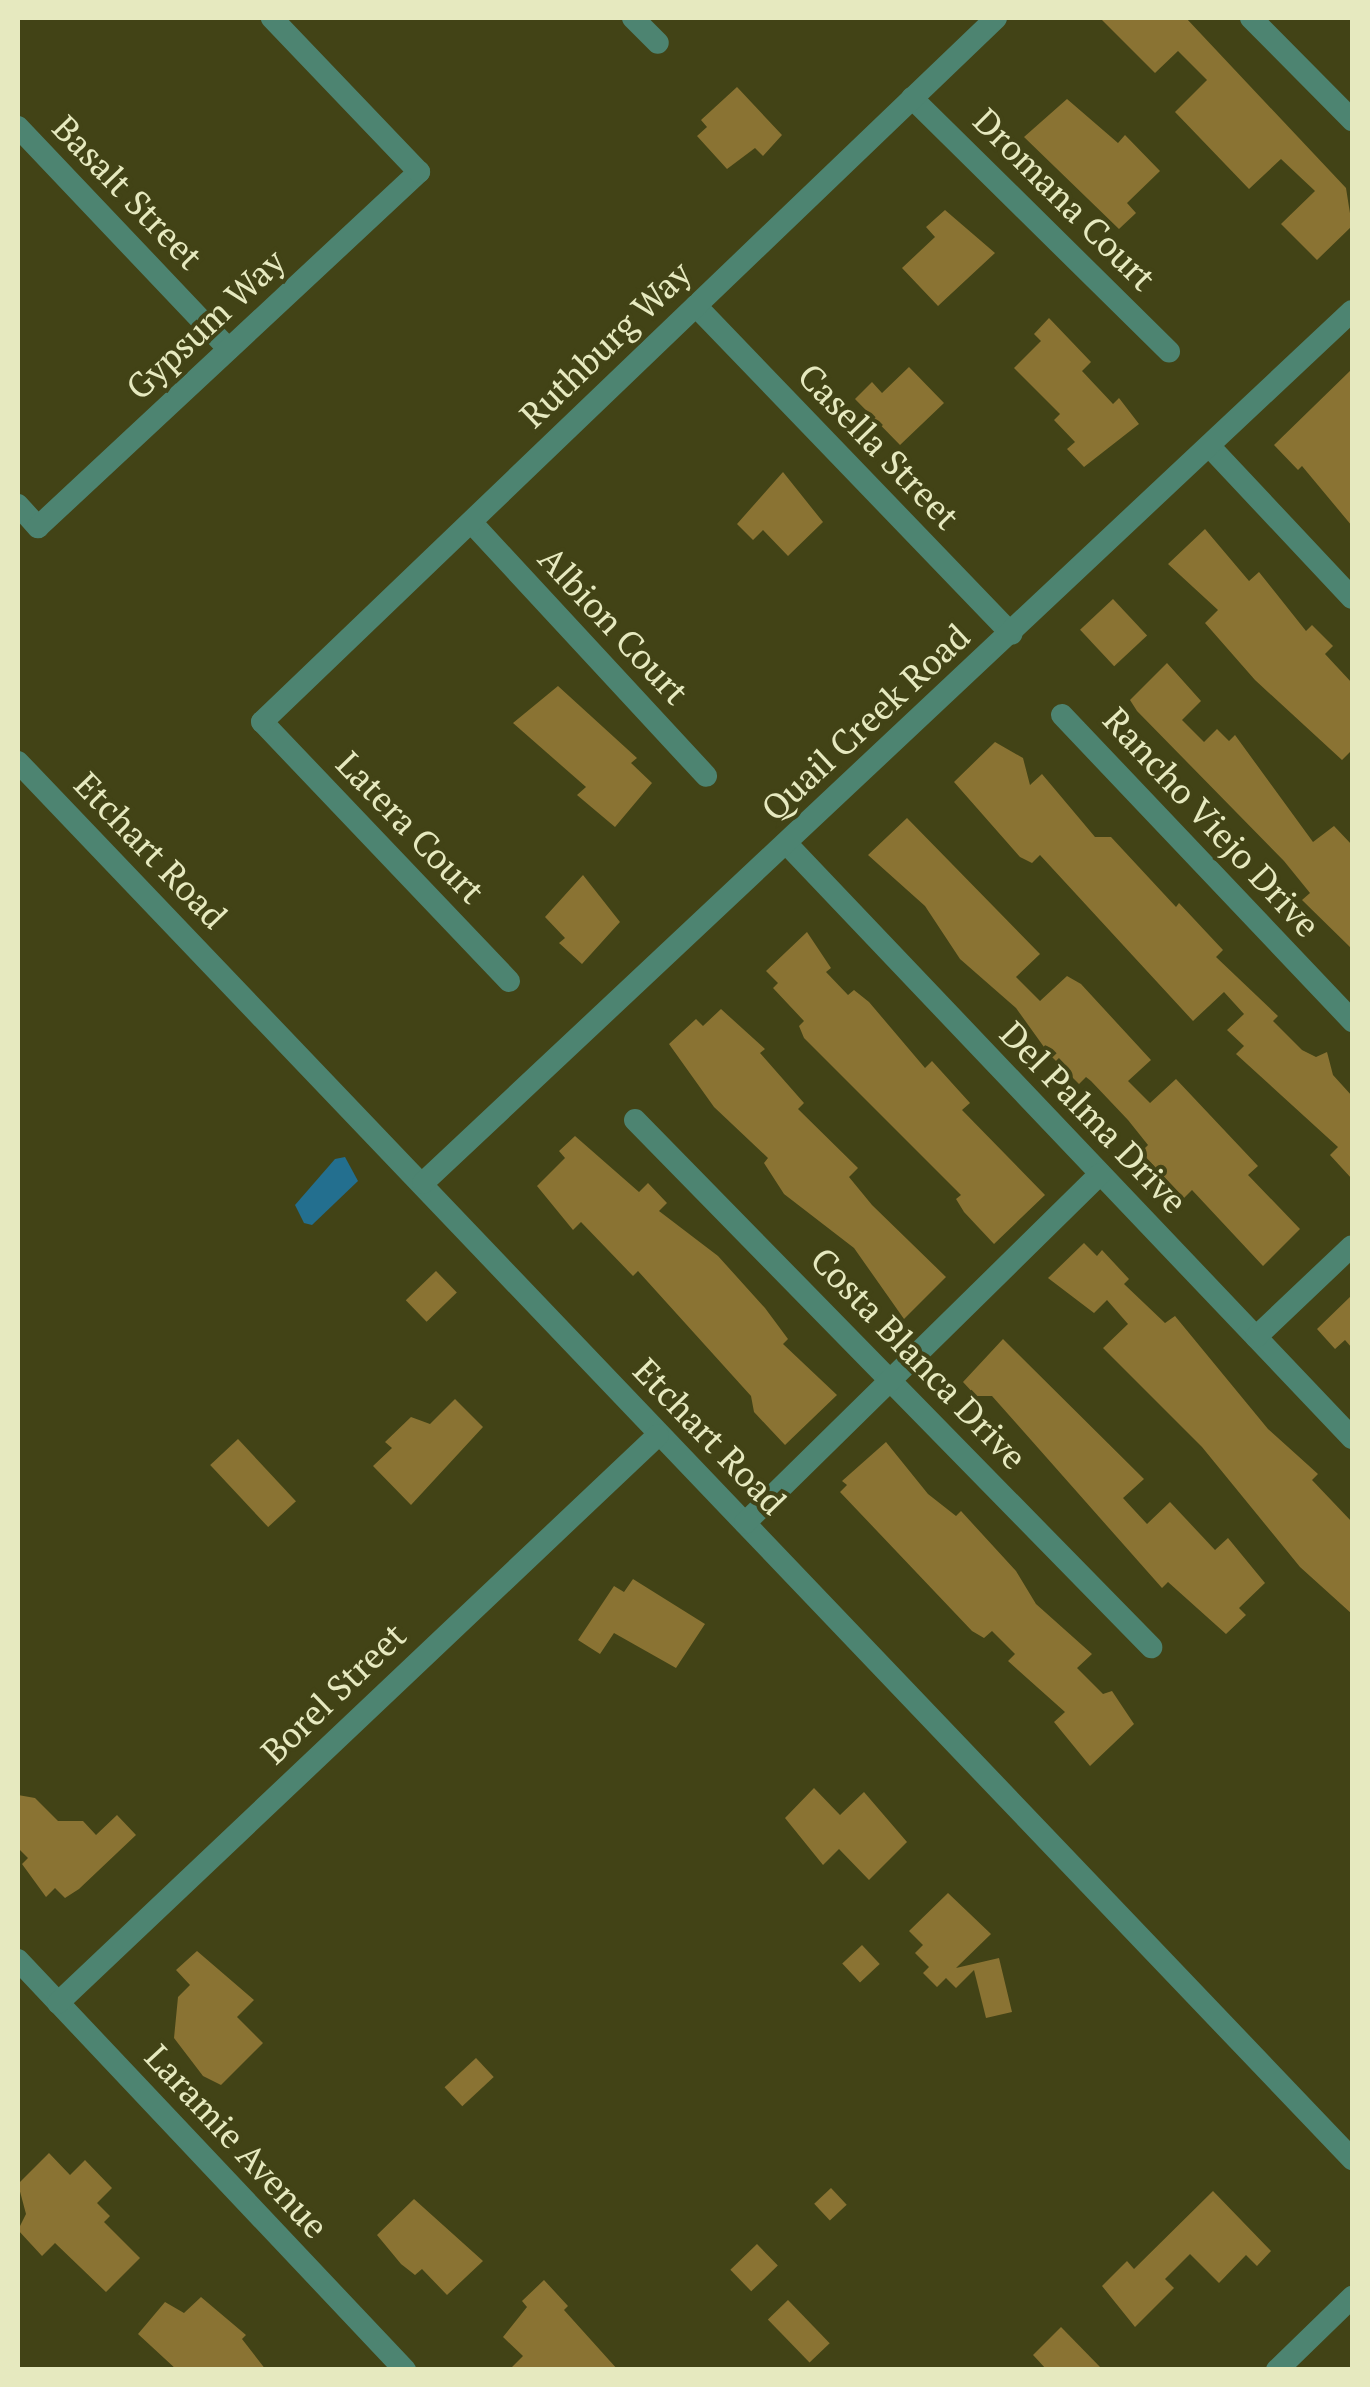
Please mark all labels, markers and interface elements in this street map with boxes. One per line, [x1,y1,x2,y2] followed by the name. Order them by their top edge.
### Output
[965,99,1165,299] street label: Dromana Court
[44,106,212,278] street label: Basalt Street
[117,240,293,408] street label: Gypsum Way
[511,252,699,436] street label: Ruthburg Way
[790,355,968,537] street label: Casella Street
[530,537,698,713] street label: Albion Court
[752,615,978,829] street label: Quail Creek Road
[1095,698,1329,946] street label: Rancho Viejo Drive
[328,742,494,912] street label: Latera Court
[66,763,236,937] street label: Etchart Road
[992,1012,1196,1222] street label: Del Palma Drive
[803,1238,1035,1478] street label: Costa Blanca Drive
[625,1349,795,1523] street label: Etchart Road
[252,1614,414,1772] street label: Borel Street
[137,2035,337,2247] street label: Laramie Avenue

